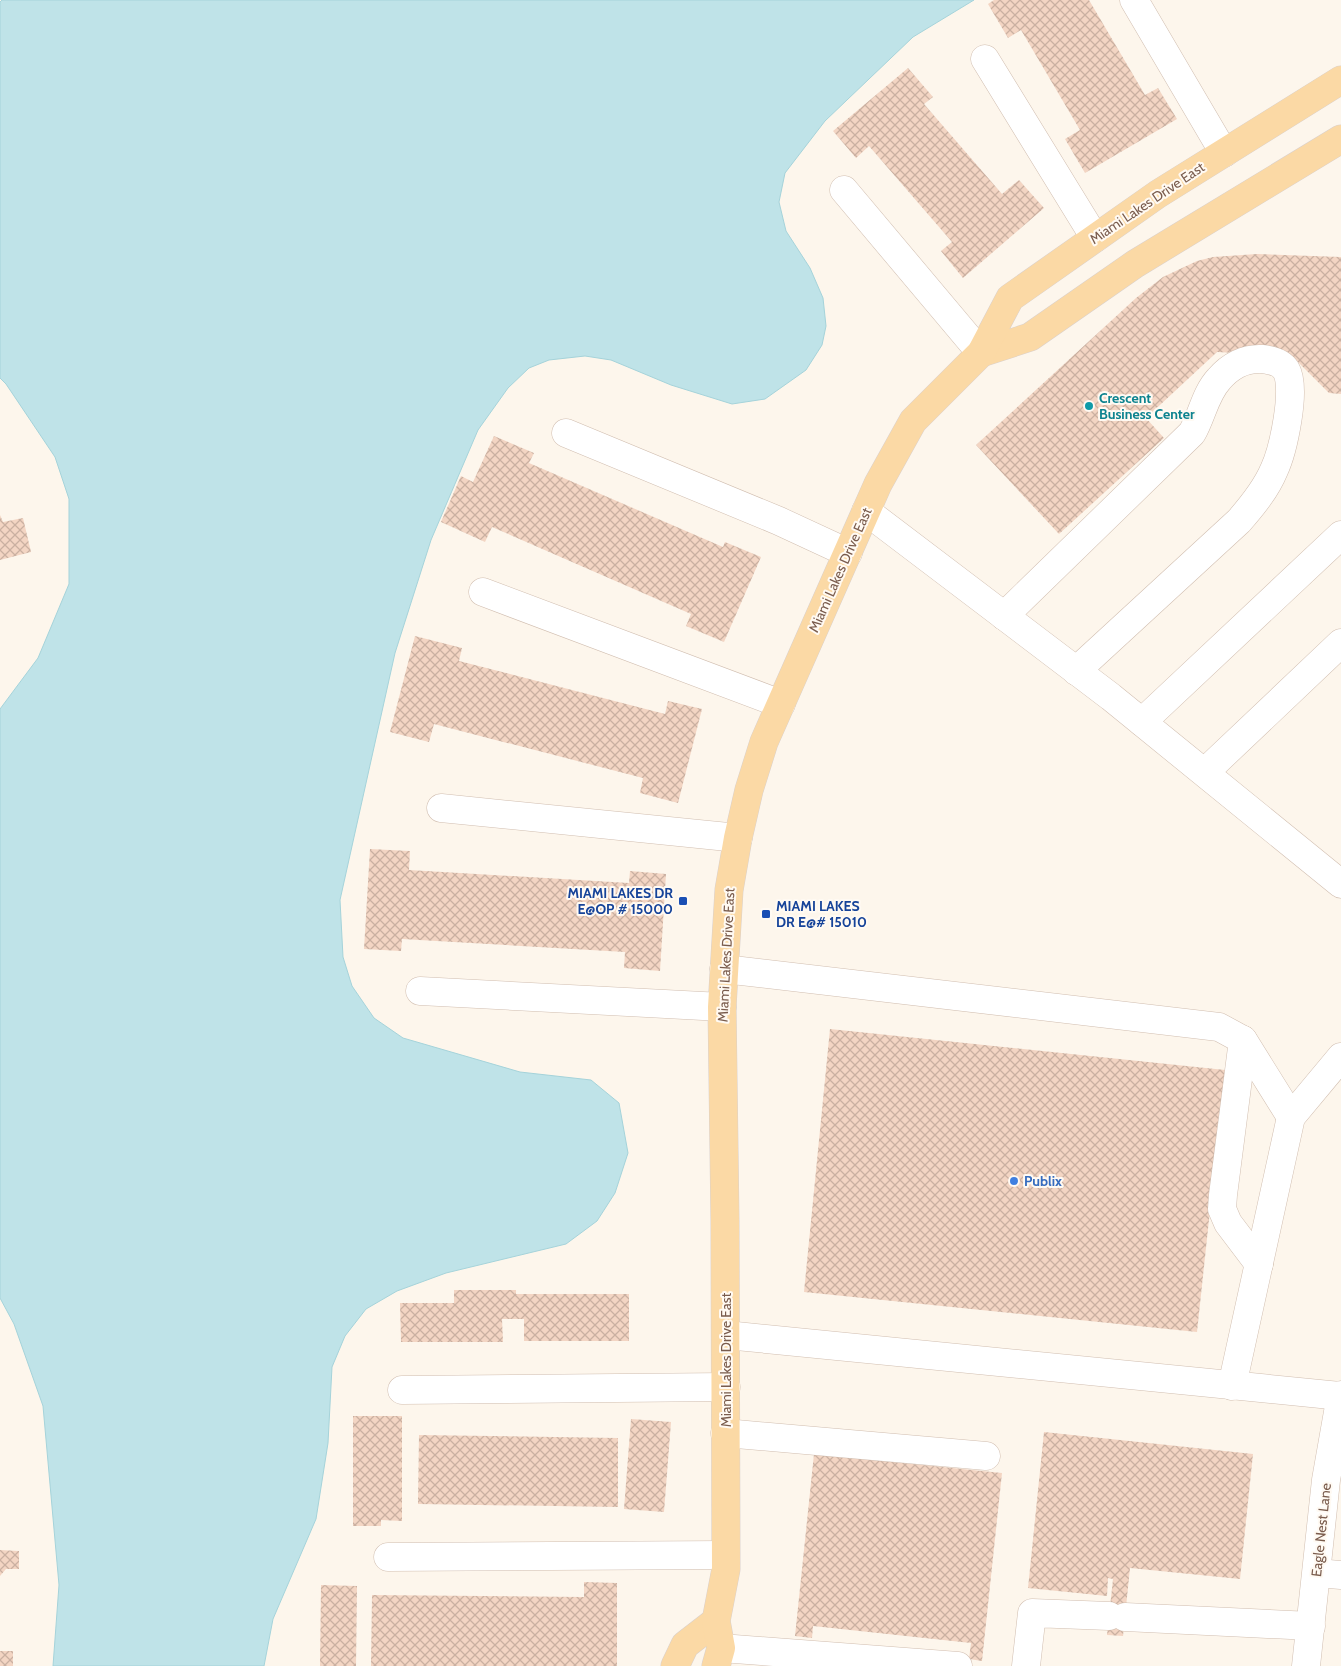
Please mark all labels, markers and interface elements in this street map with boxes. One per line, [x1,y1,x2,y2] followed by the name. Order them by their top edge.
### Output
[1086,158,1208,248] street label: Miami Lakes Drive East
[1099,389,1195,423] place label: Crescent Business Center
[1083,400,1095,412] marker: Crescent Business Center
[804,505,876,635] street label: Miami Lakes Drive East
[567,884,673,918] place label: MIAMI LAKES DR E@OP # 15000
[713,887,739,1023] street label: Miami Lakes Drive East
[677,895,689,907] marker: MIAMI LAKES DR E@OP # 15000
[776,897,867,931] place label: MIAMI LAKES DR E@# 15010
[760,908,772,920] marker: MIAMI LAKES DR E@# 15010
[1024,1172,1062,1190] place label: Publix
[1008,1175,1020,1187] marker: Publix
[717,1292,735,1427] street label: Miami Lakes Drive East
[1307,1482,1335,1578] street label: Eagle Nest Lane

